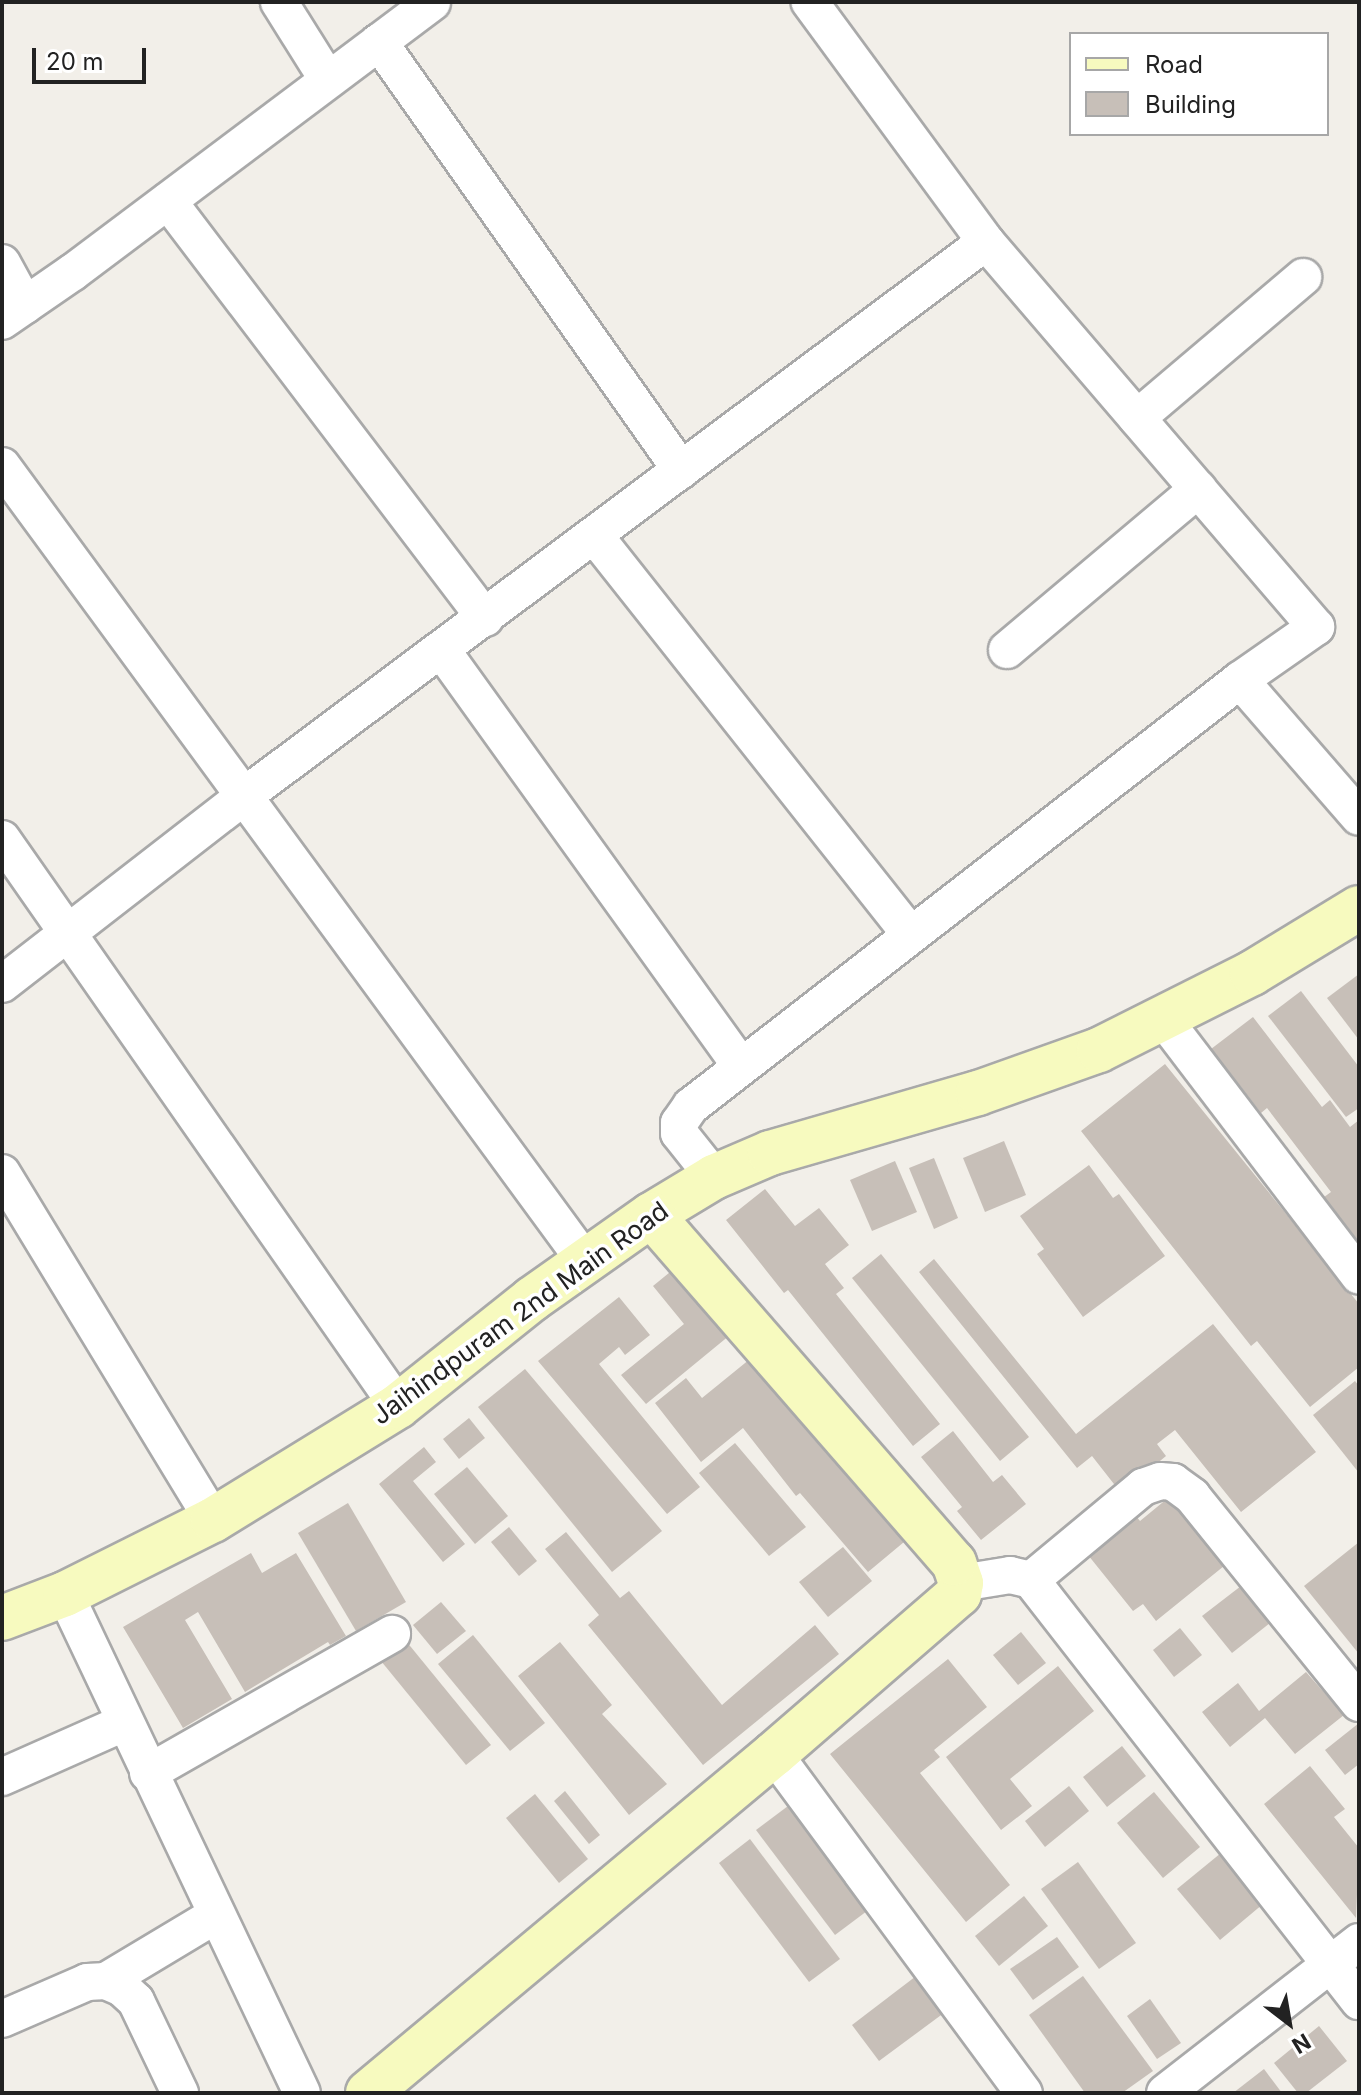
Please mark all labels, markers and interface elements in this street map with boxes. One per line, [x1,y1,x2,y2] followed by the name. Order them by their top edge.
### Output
[36,32,150,82] scale bar
[1069,32,1329,136] legend
[46,47,104,76] text: 20 m
[1145,50,1203,79] text: Road
[1145,90,1236,119] text: Building
[366,1195,674,1431] street label: Jaihindpuram 2nd Main Road
[1249,1983,1329,2063] north arrow
[1287,2028,1315,2059] text: N

